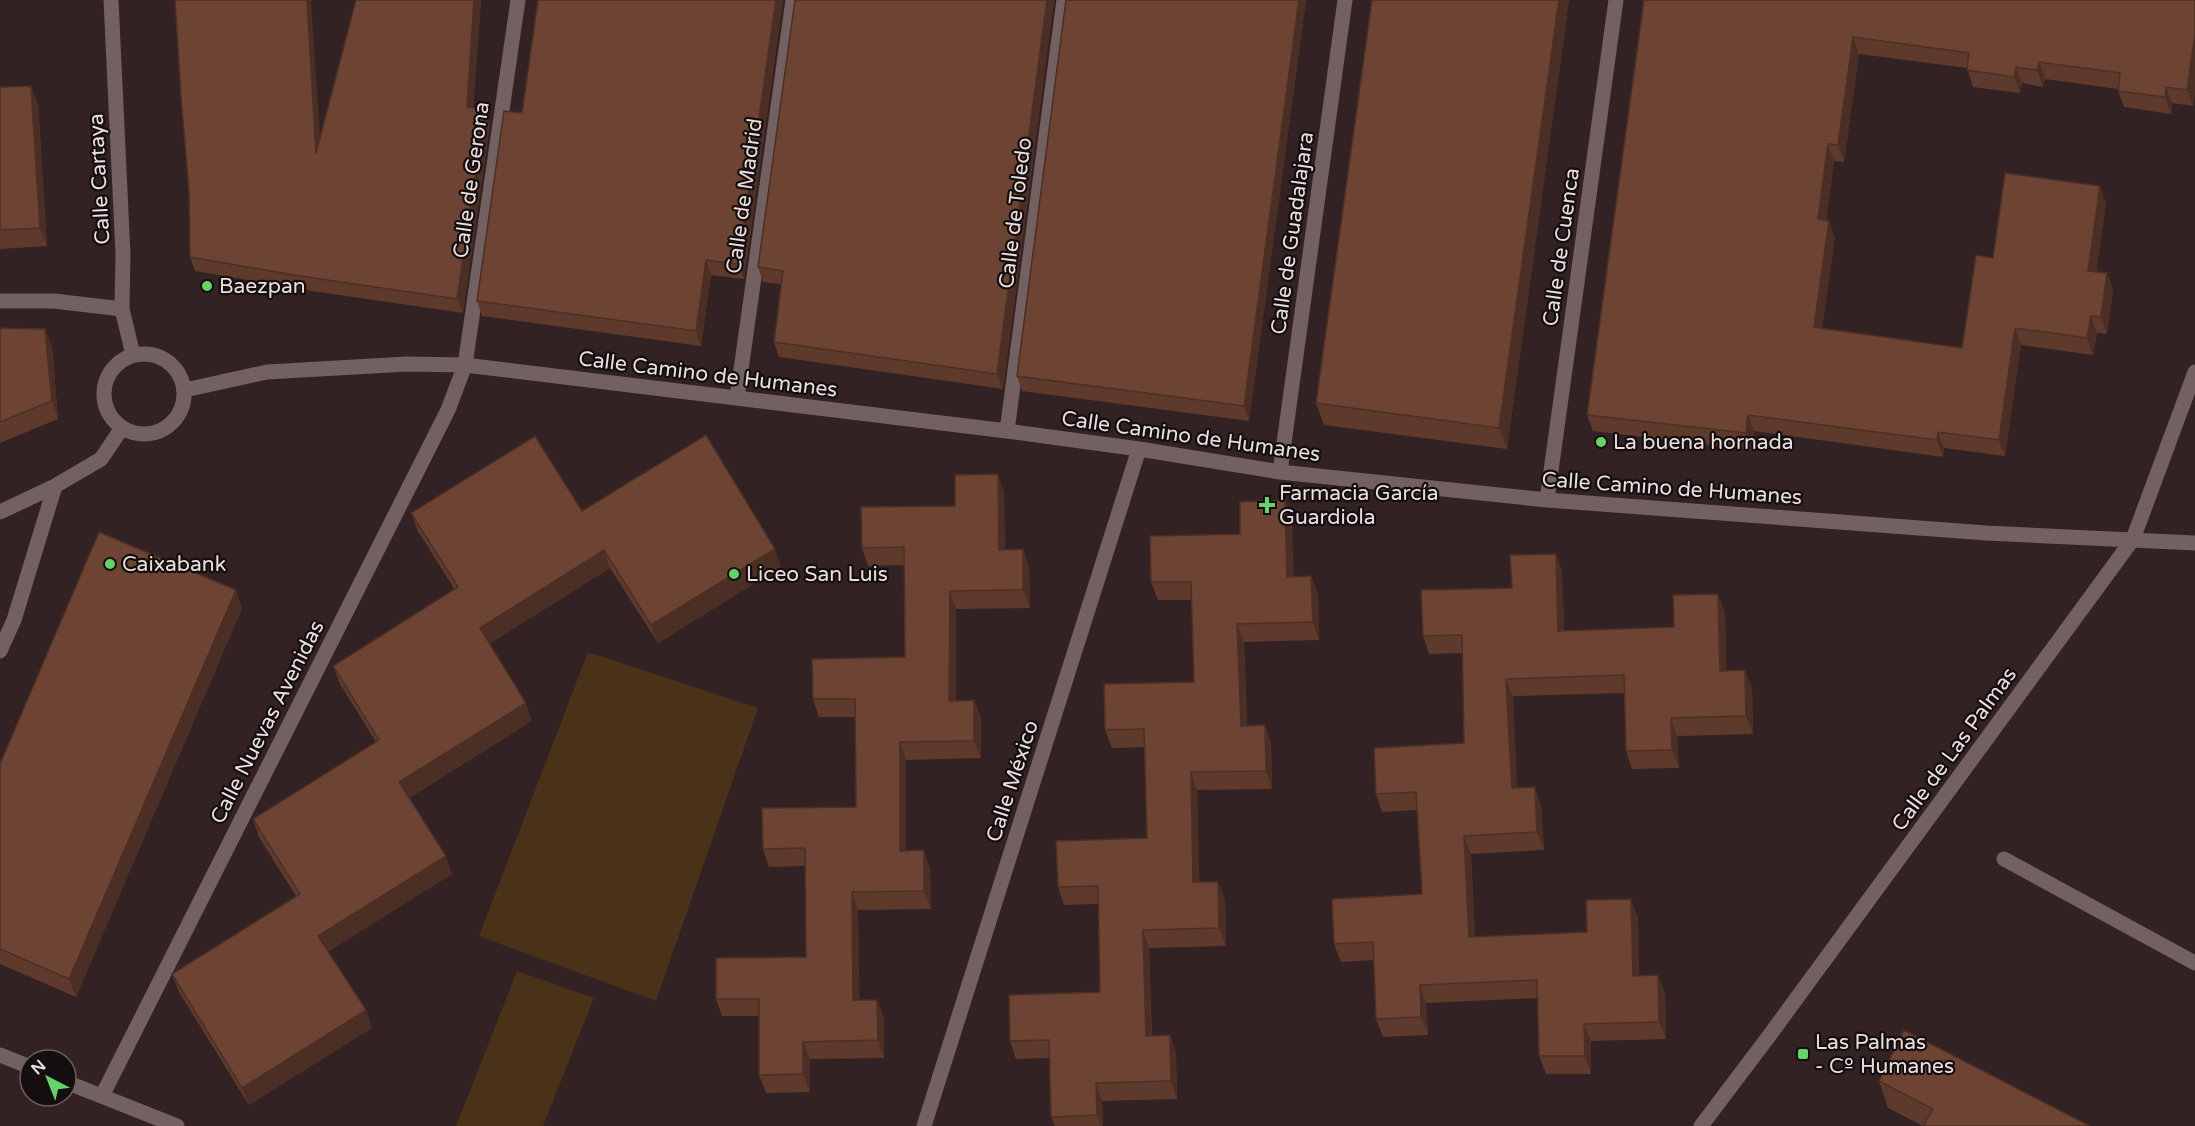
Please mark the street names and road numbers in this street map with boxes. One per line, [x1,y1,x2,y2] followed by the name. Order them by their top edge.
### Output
[448,100,495,260] street label: Calle de Gerona
[84,113,115,245] street label: Calle Cartaya
[721,117,768,275] street label: Calle de Madrid
[1266,130,1319,336] street label: Calle de Guadalajara
[994,136,1037,290] street label: Calle de Toledo
[1538,166,1585,328] street label: Calle de Cuenca
[577,346,839,403] street label: Calle Camino de Humanes
[1060,406,1322,467] street label: Calle Camino de Humanes
[1541,467,1803,510] street label: Calle Camino de Humanes
[205,616,330,828] street label: Calle Nuevas Avenidas
[1887,663,2022,836] street label: Calle de Las Palmas
[981,717,1044,845] street label: Calle México

